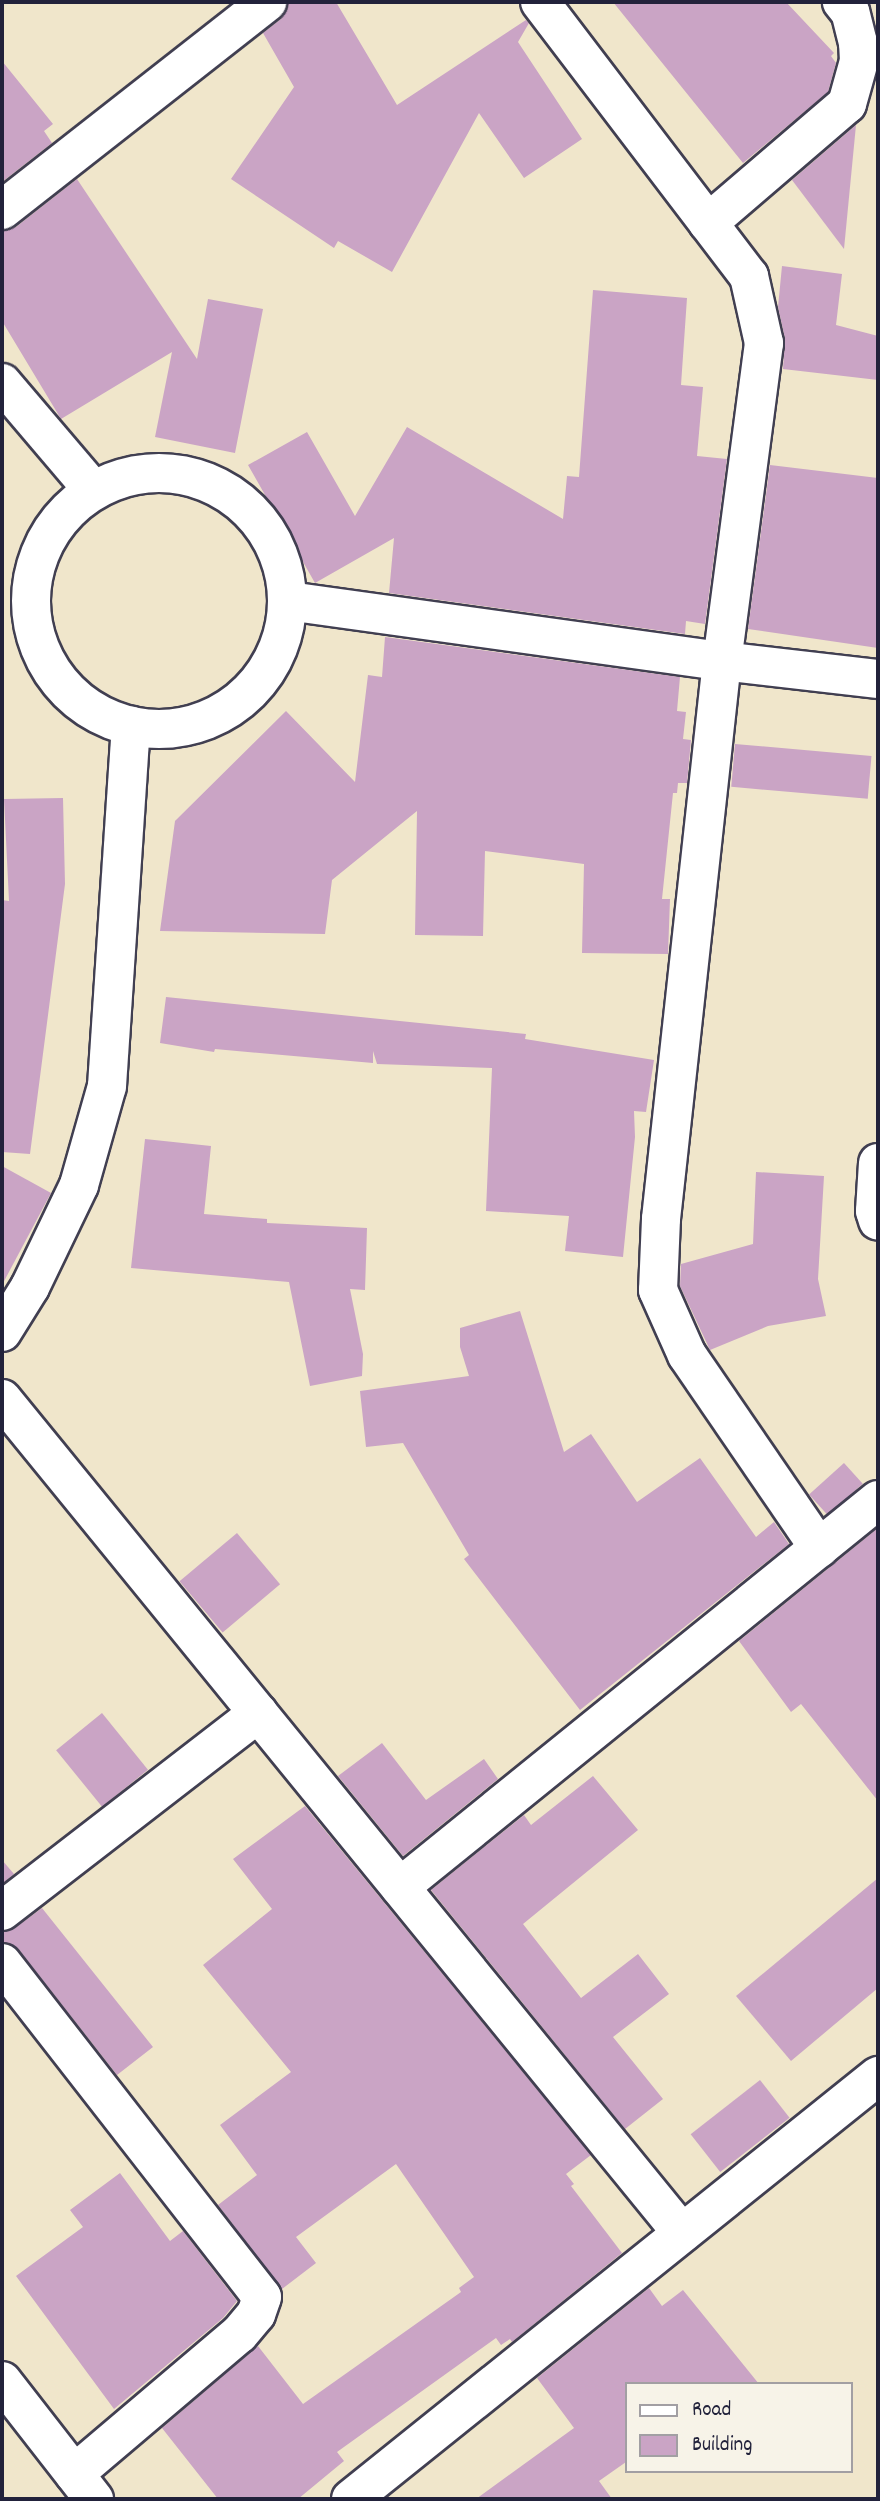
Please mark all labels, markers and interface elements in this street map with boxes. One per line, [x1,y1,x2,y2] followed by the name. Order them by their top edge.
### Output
[624,2382,852,2473] legend
[692,2396,731,2426] text: Road
[692,2431,752,2461] text: Building

